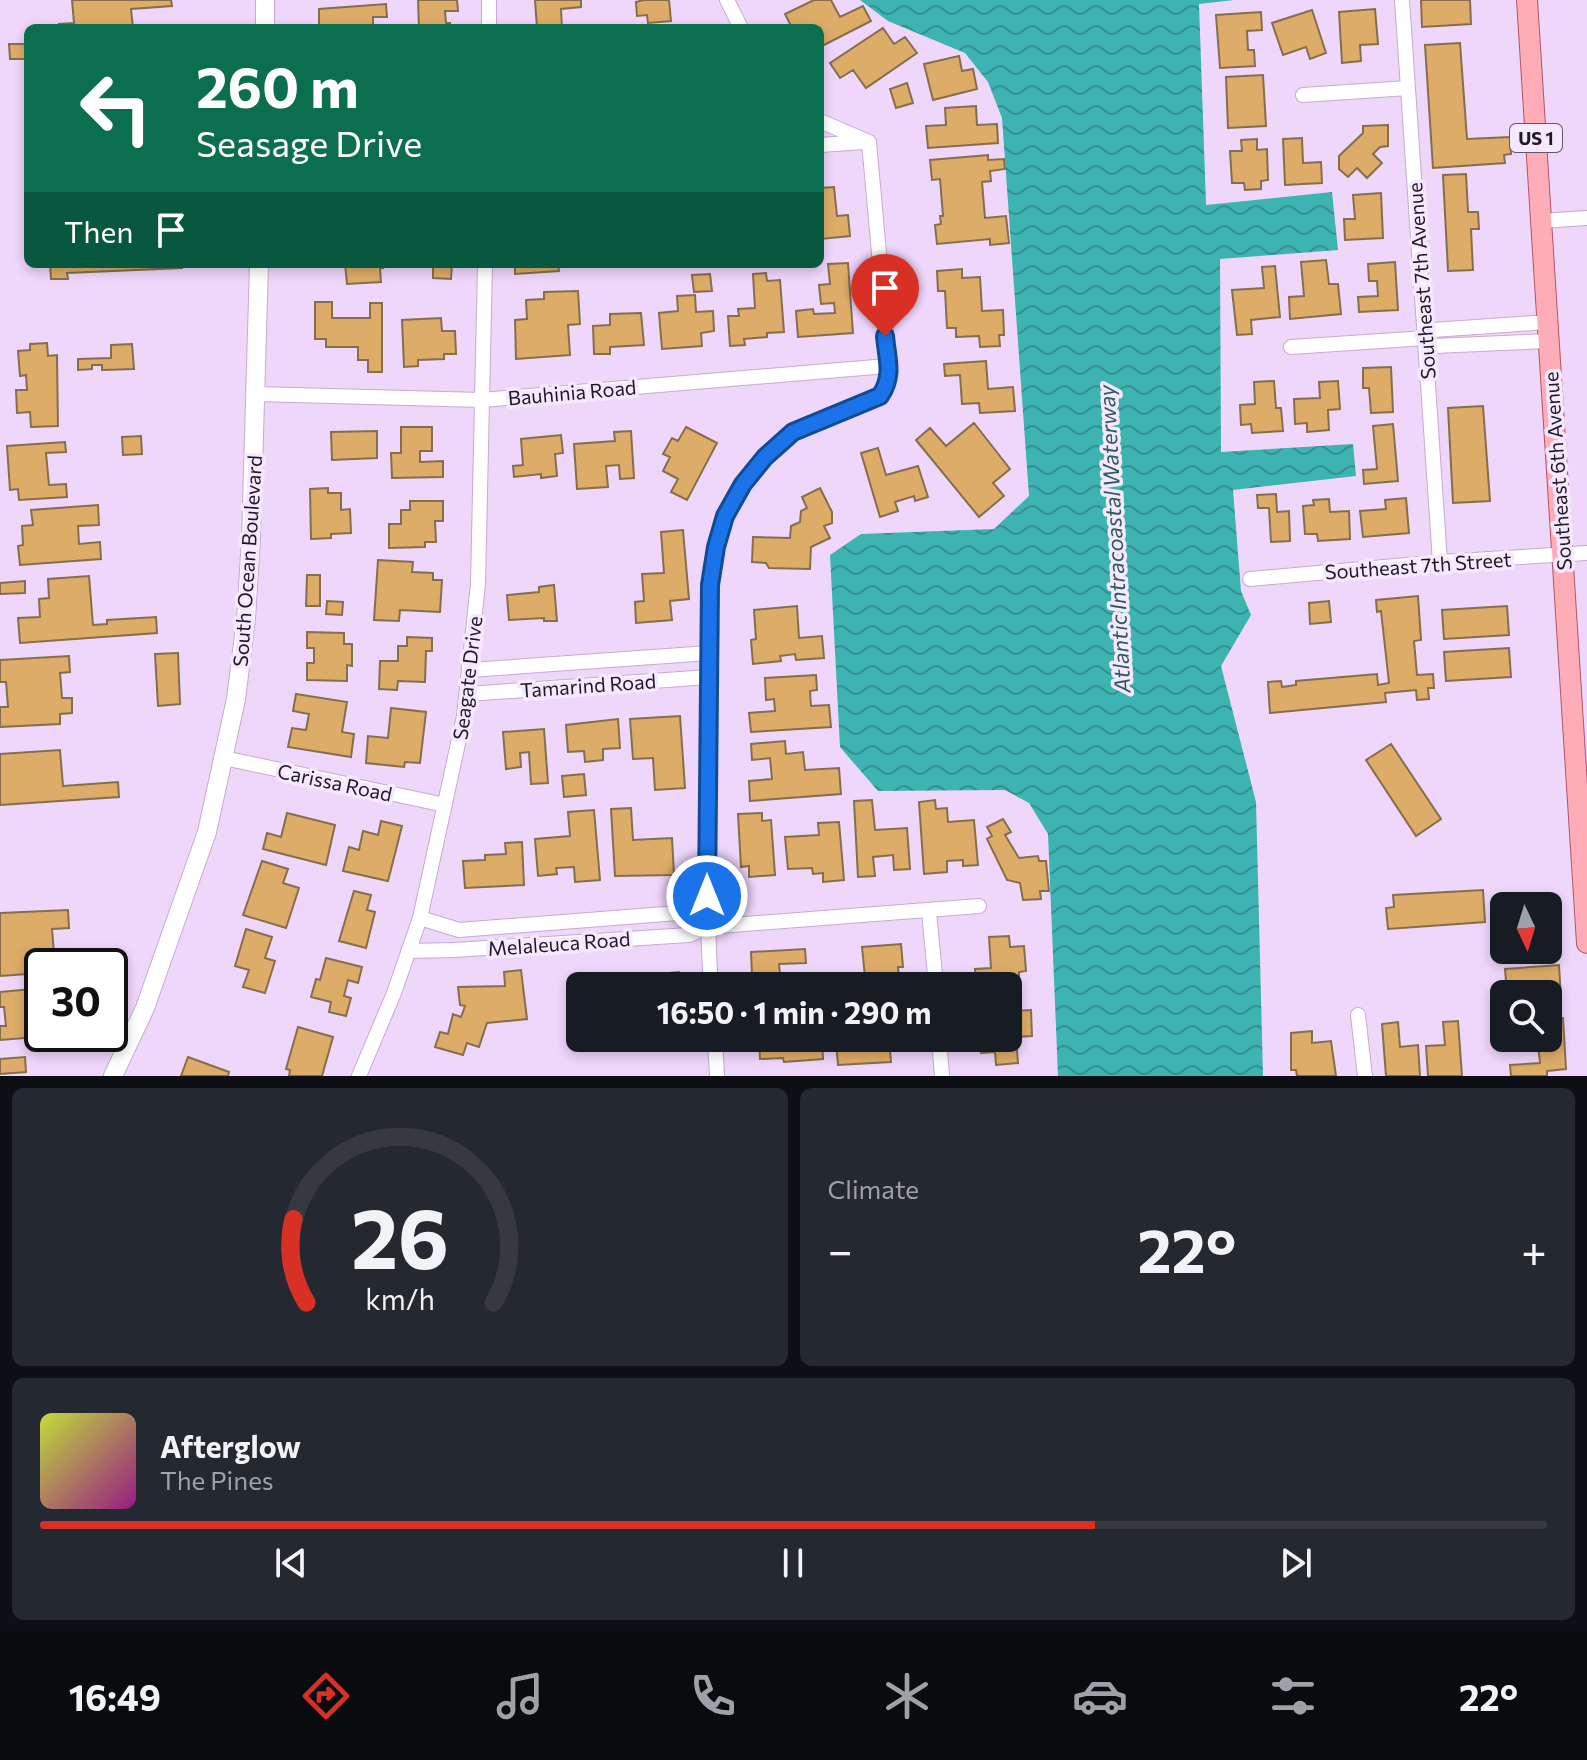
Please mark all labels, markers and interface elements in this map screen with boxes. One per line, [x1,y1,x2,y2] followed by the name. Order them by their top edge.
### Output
[196,51,359,120] text: 260 m
[64,56,168,160] icon: left
[196,120,422,164] text: Seasage Drive
[1510,124,1562,152] road number: US 1
[1402,182,1440,380] street label: Southeast 7th Avenue
[149,208,193,252] icon: arrive
[64,212,133,249] text: Then
[851,254,919,336] pin
[863,266,907,310] icon: arrive
[1538,371,1576,571] street label: Southeast 6th Avenue
[507,374,637,410] street label: Bauhinia Road
[1092,384,1136,695] water label: Atlantic Intracoastal Waterway
[228,454,266,668] street label: South Ocean Boulevard
[1324,547,1512,583] street label: Southeast 7th Street
[447,615,487,741] street label: Seagate Drive
[519,668,657,702] street label: Tamarind Road
[276,758,394,806] street label: Carissa Road
[665,854,749,938] position arrow
[1490,892,1562,964] north arrow
[1490,892,1562,1052] map controls
[487,926,631,960] street label: Melaleuca Road
[24,948,128,1052] speed limit sign: 30
[1490,980,1562,1052] button: search
[657,993,931,1030] text: 16:50 · 1 min · 290 m
[828,1173,919,1204] text: Climate
[351,1184,449,1286] text: 26
[1137,1212,1236,1285] text: 22°
[828,1222,853,1276] text: −
[1521,1222,1547,1276] text: +
[365,1281,435,1316] text: km/h
[160,1427,301,1464] text: Afterglow
[160,1464,274,1495] text: The Pines
[269,1541,313,1585] icon: previous
[771,1541,815,1585] icon: pause
[1274,1541,1318,1585] icon: next
[298,1668,354,1724] icon: directions
[492,1668,548,1724] icon: music
[685,1668,741,1724] icon: phone
[879,1668,935,1724] icon: climate
[1072,1668,1128,1724] icon: car
[1265,1668,1321,1724] icon: filters
[69,1674,161,1718] text: 16:49
[1459,1674,1518,1718] text: 22°

